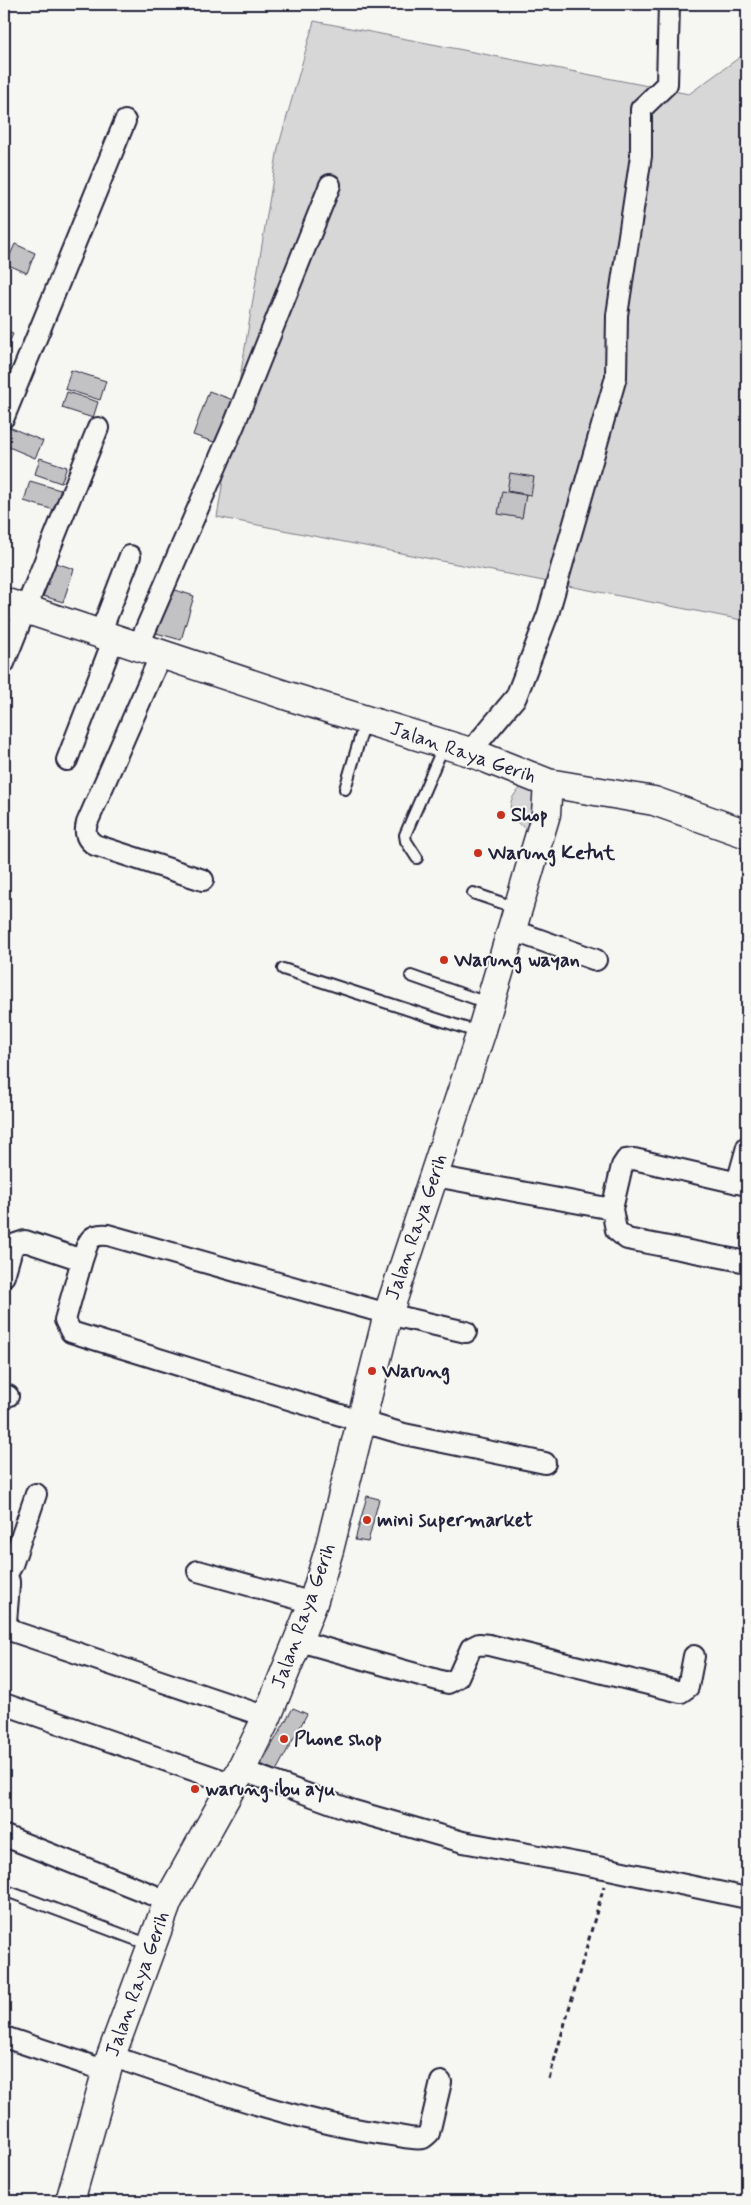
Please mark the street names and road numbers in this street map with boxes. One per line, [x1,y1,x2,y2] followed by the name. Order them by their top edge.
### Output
[386,715,540,791] street label: Jalan Raya Gerih
[379,1150,455,1304] street label: Jalan Raya Gerih
[265,1540,343,1692] street label: Jalan Raya Gerih
[99,1908,177,2060] street label: Jalan Raya Gerih

